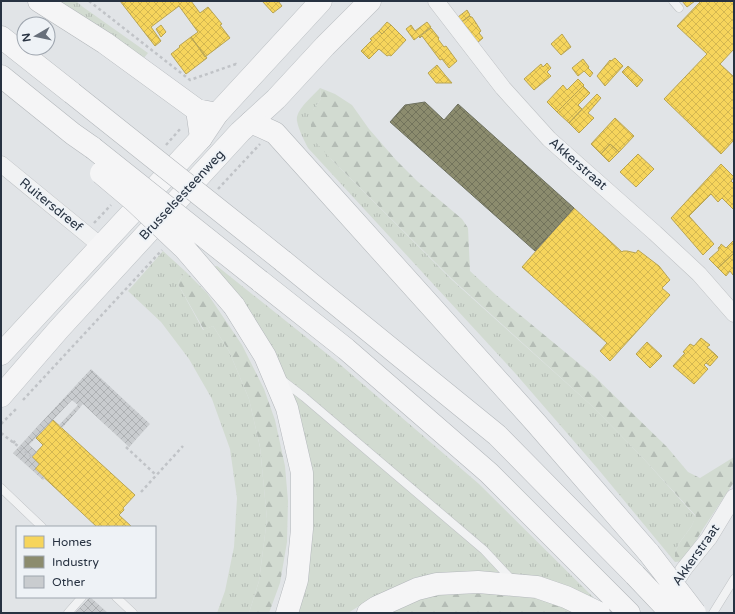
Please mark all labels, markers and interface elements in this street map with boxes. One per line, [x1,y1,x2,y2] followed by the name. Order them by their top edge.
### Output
[16,16,56,56] north arrow
[20,32,34,43] text: N
[546,134,610,194] street label: Akkerstraat
[136,146,228,244] street label: Brusselsesteenweg
[16,175,86,235] street label: Ruitersdreef
[669,521,723,589] street label: Akkerstraat
[16,526,156,598] legend
[52,535,92,549] text: Homes
[52,555,99,569] text: Industry
[52,575,85,589] text: Other

